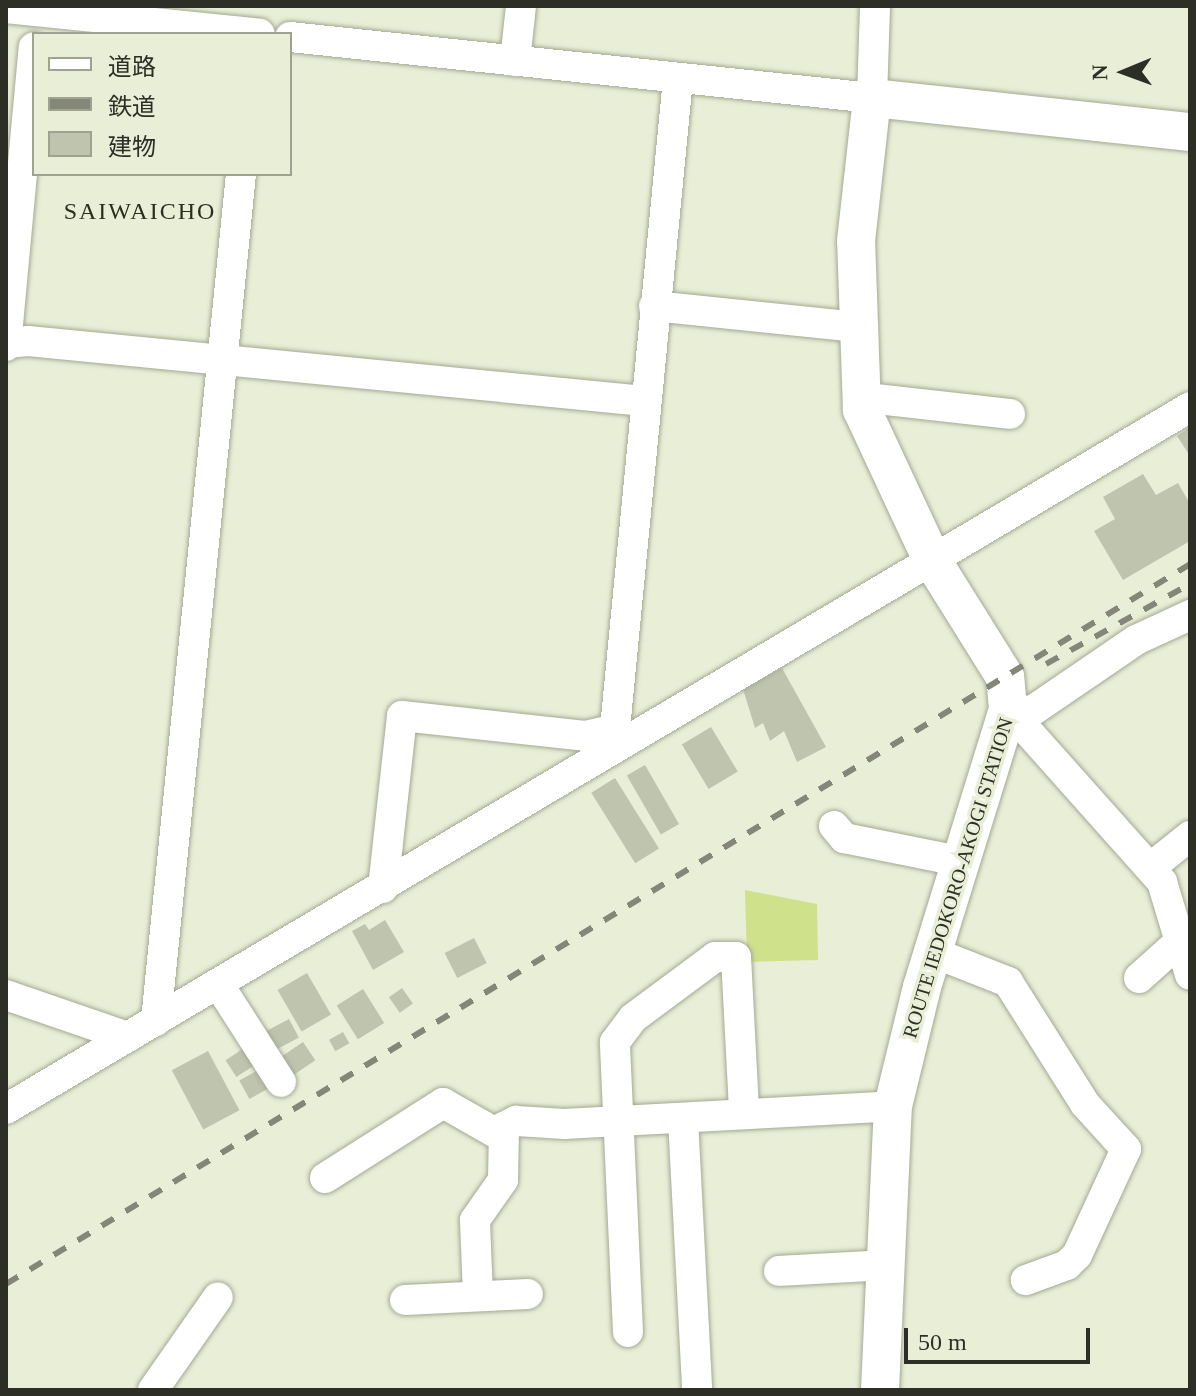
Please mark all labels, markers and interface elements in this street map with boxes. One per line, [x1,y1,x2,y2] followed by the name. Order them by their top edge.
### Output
[32,32,292,176] legend
[1084,32,1164,112] north arrow
[108,54,156,80] text: 道路
[1087,64,1112,81] text: N
[108,94,156,120] text: 鉄道
[108,134,156,160] text: 建物
[64,198,216,226] district label: SAIWAICHO
[898,715,1018,1041] street label: ROUTE IEDOKORO-AKOGI STATION
[908,1312,1094,1362] scale bar
[918,1329,967,1355] text: 50 m

